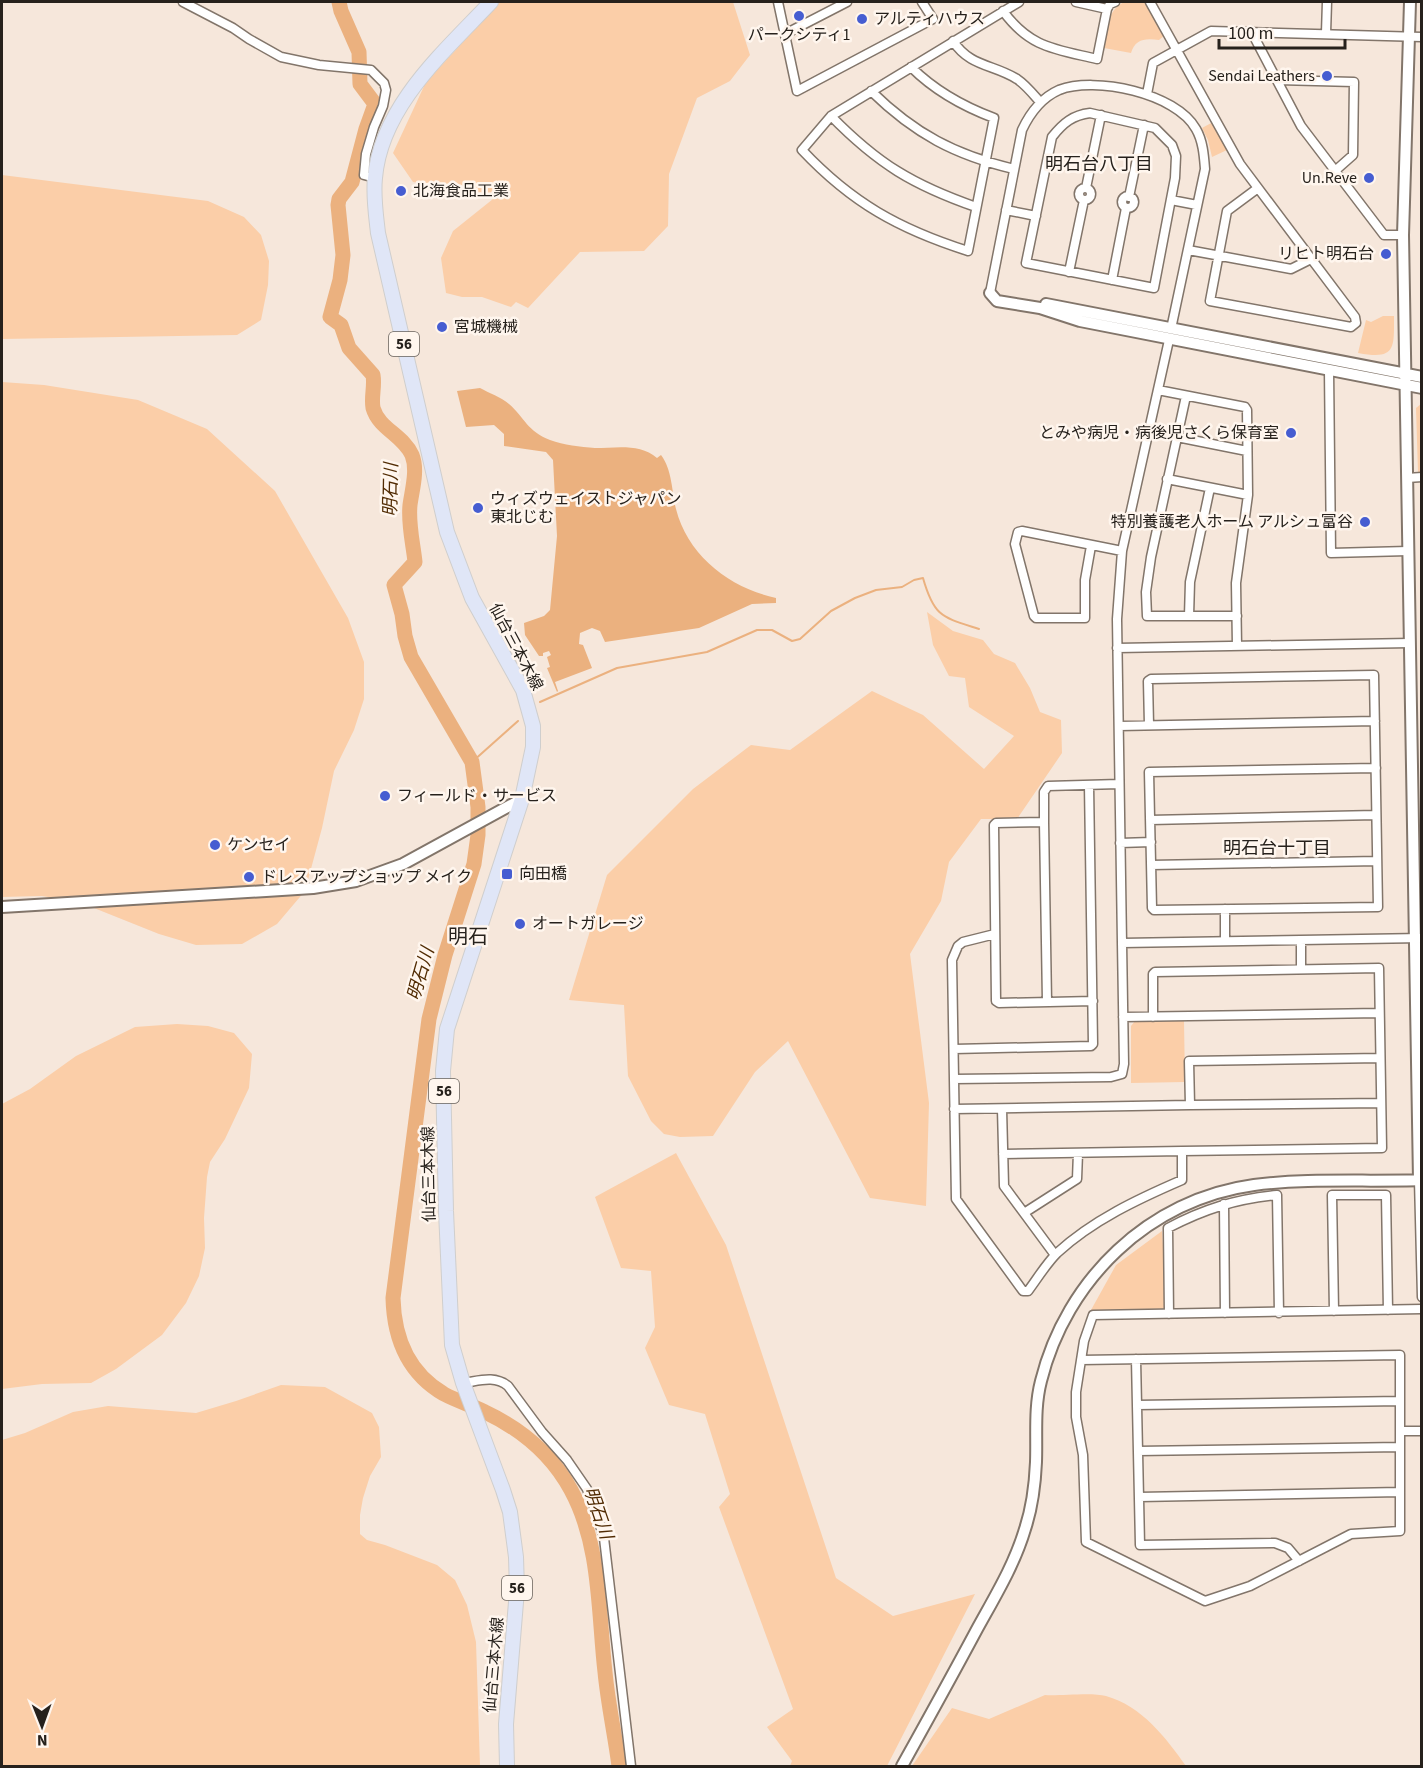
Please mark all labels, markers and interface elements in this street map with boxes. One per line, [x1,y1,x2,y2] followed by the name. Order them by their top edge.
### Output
[874,8,985,30] place label: アルティハウス
[792,9,806,23] marker: パークシティ1
[855,12,869,26] marker: アルティハウス
[1219,12,1345,50] scale bar
[1228,21,1273,46] text: 100 m
[748,24,851,46] place label: パークシティ1
[1208,65,1315,87] place label: Sendai Leathers
[1320,69,1334,83] marker: Sendai Leathers
[1045,152,1153,177] district label: 明石台八丁目
[1302,167,1357,189] place label: Un.Reve
[1362,171,1376,185] marker: Un.Reve
[413,180,509,202] place label: 北海食品工業
[394,184,408,198] marker: 北海食品工業
[1278,243,1374,265] place label: リヒト明石台
[1379,247,1393,261] marker: リヒト明石台
[454,316,518,338] place label: 宮城機械
[435,320,449,334] marker: 宮城機械
[389,332,419,356] road number: 56
[1039,422,1279,444] place label: とみや病児・病後児さくら保育室
[1284,426,1298,440] marker: とみや病児・病後児さくら保育室
[378,461,404,517] water label: 明石川
[490,488,682,528] place label: ウィズウェイストジャパン 東北じむ
[471,501,485,515] marker: ウィズウェイストジャパン 東北じむ
[1110,511,1353,533] place label: 特別養護老人ホーム アルシュ富谷
[1358,515,1372,529] marker: 特別養護老人ホーム アルシュ富谷
[484,599,548,695] street label: 仙台三本木線
[397,785,557,807] place label: フィールド・サービス
[378,789,392,803] marker: フィールド・サービス
[227,834,291,856] place label: ケンセイ
[1223,836,1331,861] district label: 明石台十丁目
[208,838,222,852] marker: ケンセイ
[519,863,567,885] place label: 向田橋
[261,866,472,888] place label: ドレスアップショップ メイク
[500,867,514,881] marker: 向田橋
[242,870,256,884] marker: ドレスアップショップ メイク
[532,913,644,935] place label: オートガレージ
[513,917,527,931] marker: オートガレージ
[448,923,488,951] district label: 明石
[402,943,441,1003] water label: 明石川
[429,1079,459,1103] road number: 56
[417,1126,441,1222] street label: 仙台三本木線
[577,1483,619,1544] water label: 明石川
[502,1576,532,1600] road number: 56
[479,1616,509,1714] street label: 仙台三本木線
[12,1696,72,1756] north arrow
[37,1729,48,1751] text: N

